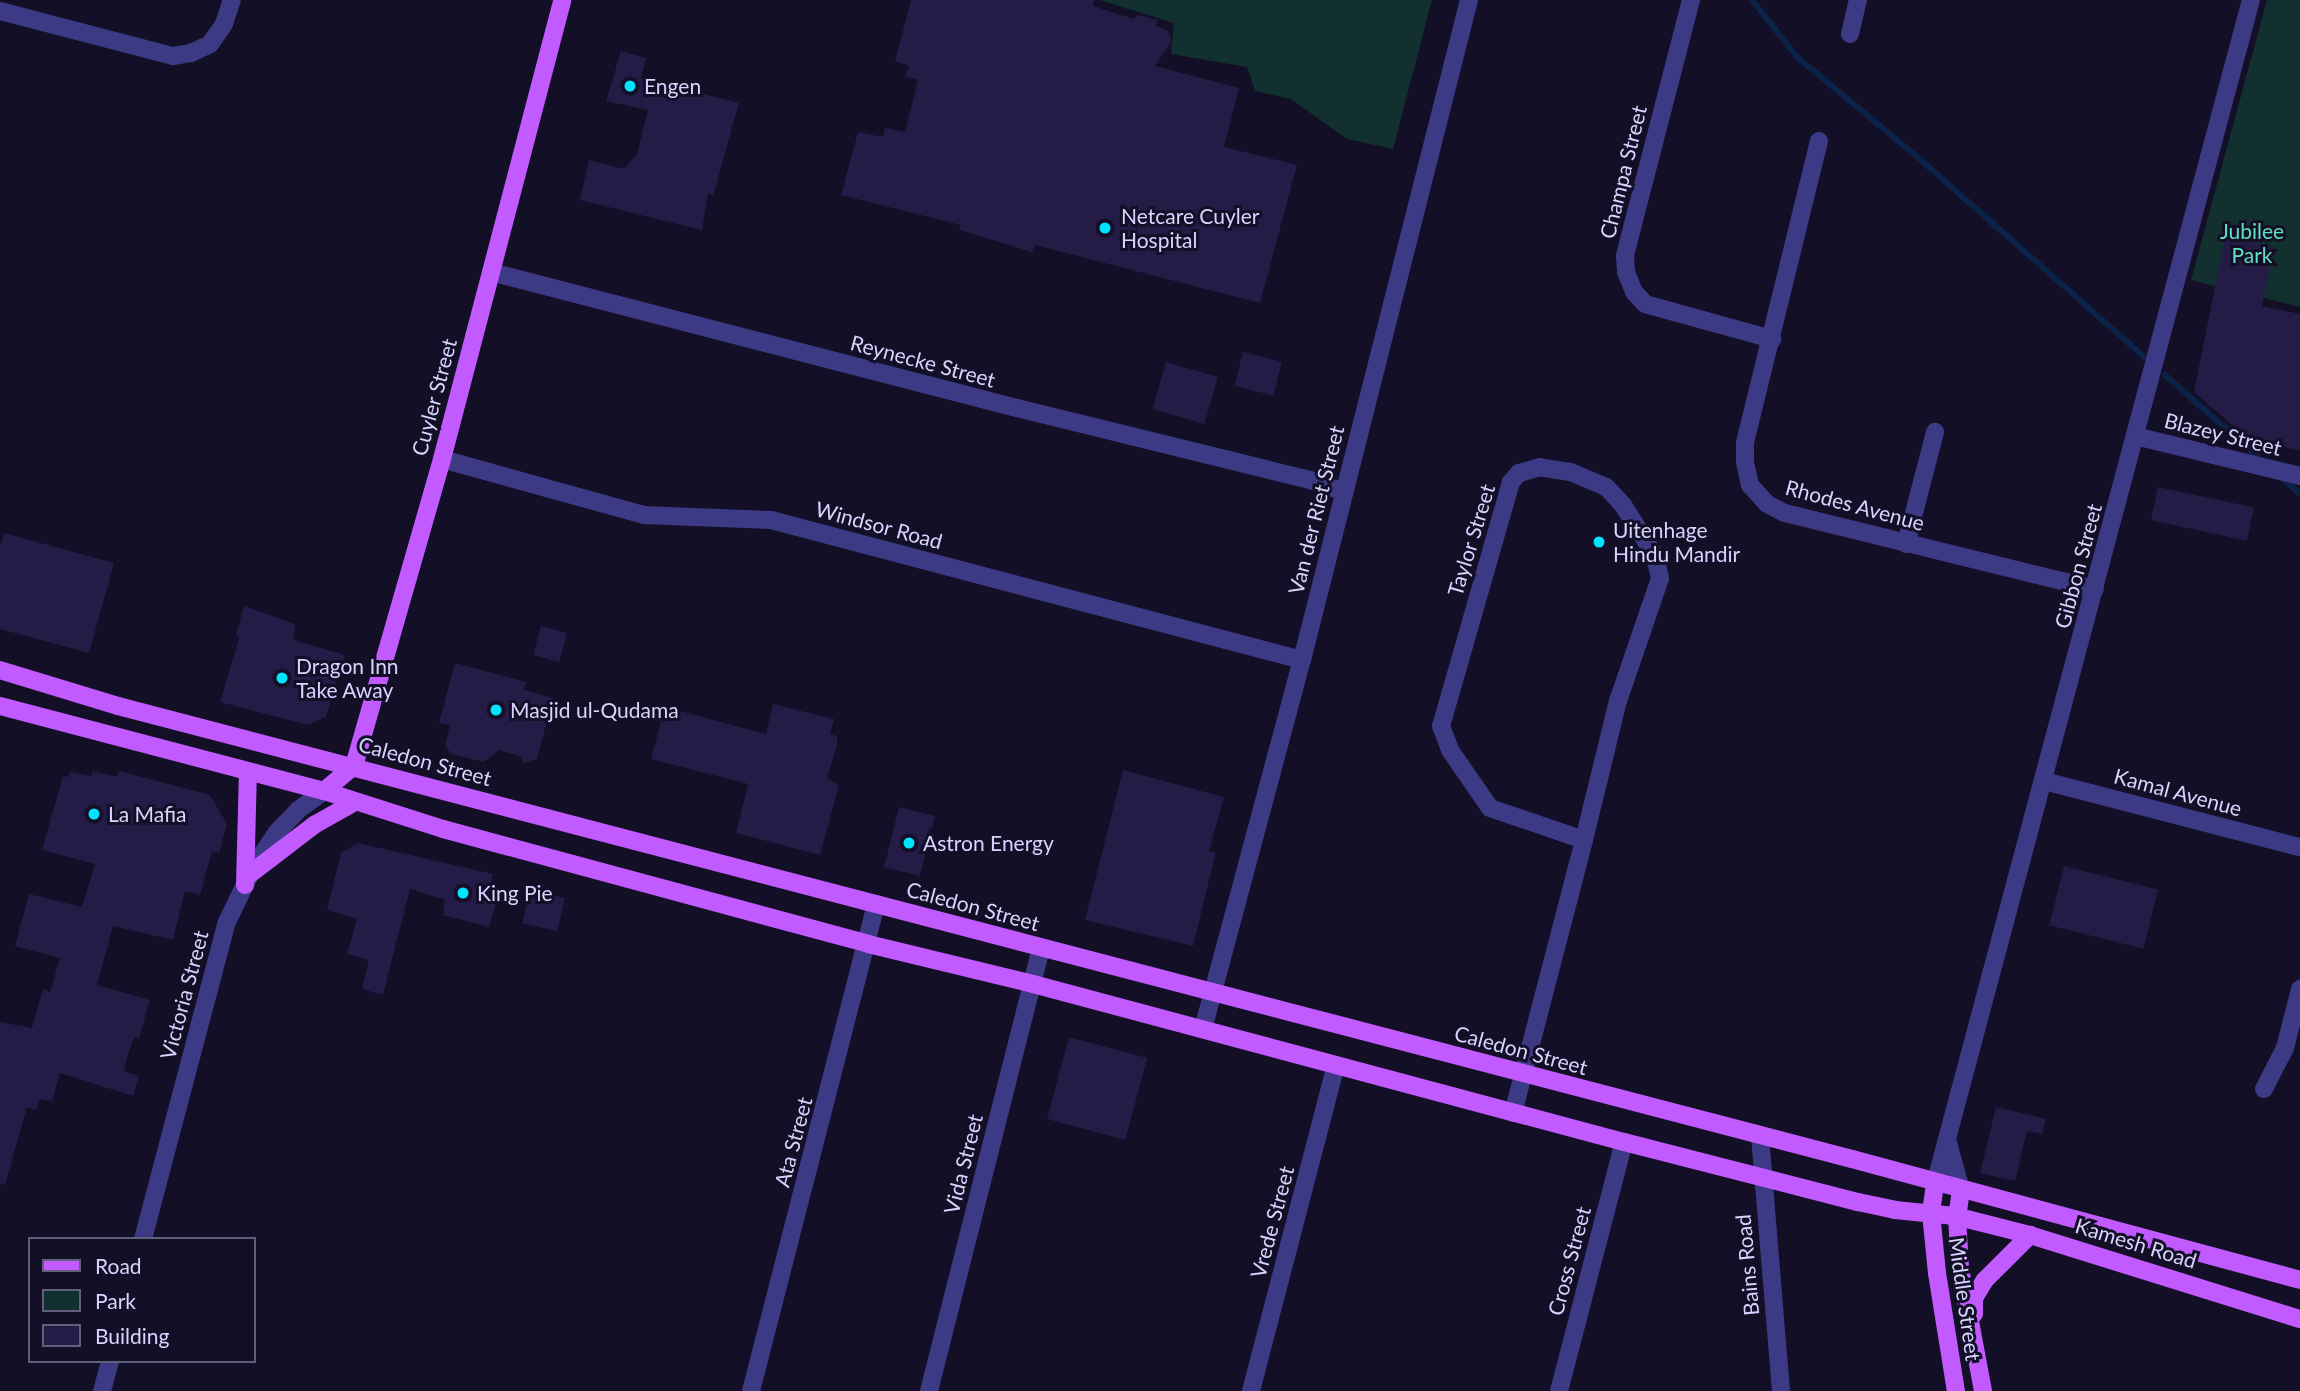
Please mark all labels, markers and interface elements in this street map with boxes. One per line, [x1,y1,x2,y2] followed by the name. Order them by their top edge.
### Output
[644,73,701,99] place label: Engen
[622,78,638,94] marker: Engen
[1594,103,1652,241] street label: Champa Street
[1121,203,1259,253] place label: Netcare Cuyler Hospital
[1095,218,1115,238] marker: Netcare Cuyler Hospital
[2220,218,2284,268] park label: Jubilee Park
[848,330,998,392] street label: Reynecke Street
[406,335,462,459] street label: Cuyler Street
[2162,407,2284,461] street label: Blazey Street
[1283,423,1349,597] street label: Van der Riet Street
[1782,474,1928,536] street label: Rhodes Avenue
[1442,481,1500,599] street label: Taylor Street
[813,496,945,554] street label: Windsor Road
[2049,501,2107,631] street label: Gibbon Street
[1613,517,1740,567] place label: Uitenhage Hindu Mandir
[1591,534,1607,550] marker: Uitenhage Hindu Mandir
[296,653,399,703] place label: Dragon Inn Take Away
[274,670,290,686] marker: Dragon Inn Take Away
[510,697,679,723] place label: Masjid ul-Qudama
[488,702,504,718] marker: Masjid ul-Qudama
[356,731,494,791] street label: Caledon Street
[2111,763,2245,821] street label: Kamal Avenue
[108,801,187,827] place label: La Mafia
[86,806,102,822] marker: La Mafia
[923,830,1054,856] place label: Astron Energy
[901,835,917,851] marker: Astron Energy
[904,876,1042,936] street label: Caledon Street
[477,880,553,906] place label: King Pie
[455,885,471,901] marker: King Pie
[155,928,213,1062] street label: Victoria Street
[1452,1020,1590,1080] street label: Caledon Street
[769,1094,817,1190] street label: Ata Street
[938,1111,988,1217] street label: Vida Street
[1245,1163,1299,1281] street label: Vrede Street
[1542,1204,1596,1318] street label: Cross Street
[1730,1213,1764,1317] street label: Bains Road
[2072,1213,2200,1273] street label: Kamesh Road
[1944,1236,1986,1362] street label: Middle Street
[28,1237,256,1363] legend
[95,1253,142,1278] text: Road
[95,1288,136,1313] text: Park
[95,1323,170,1348] text: Building

